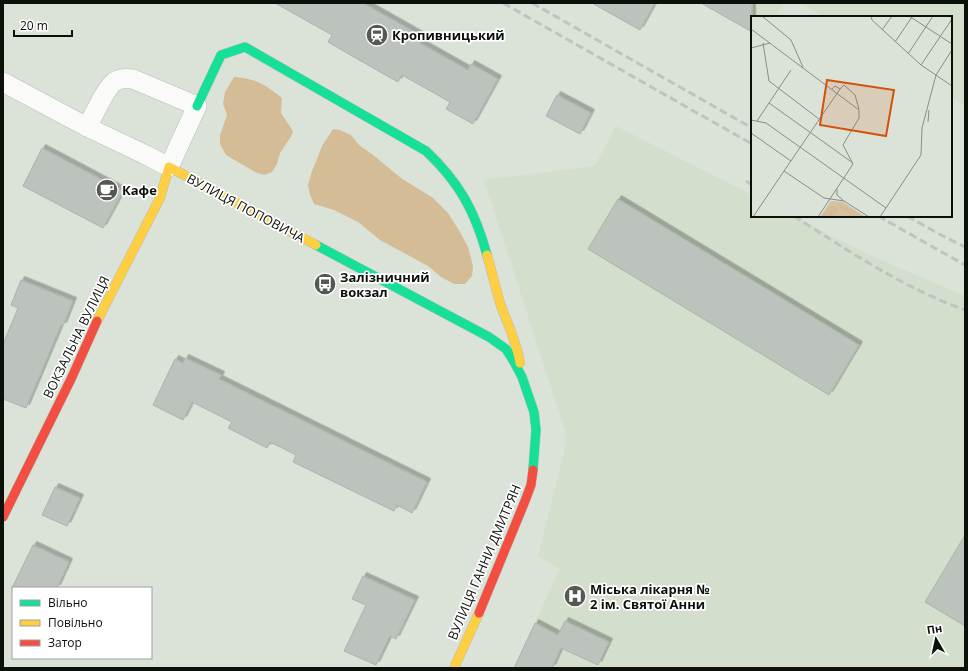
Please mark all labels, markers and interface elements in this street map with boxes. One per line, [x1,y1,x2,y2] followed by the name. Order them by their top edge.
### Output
[14,12,72,38] scale bar
[751,16,952,217] inset map
[20,17,48,34] text: 20 m
[364,22,390,48] station icon: Кропивницький
[392,26,505,44] place label: Кропивницький
[184,169,309,247] street label: ВУЛИЦЯ ПОПОВИЧА
[94,177,120,203] cafe icon: Кафе
[122,181,157,199] place label: Кафе
[340,268,430,301] place label: Залізничний вокзал
[312,271,338,297] bus stop icon: Залізничний вокзал
[39,273,113,401] street label: ВОКЗАЛЬНА ВУЛИЦЯ
[443,481,525,643] street label: ВУЛИЦЯ ГАННИ ДМИТРЯН
[590,580,710,613] place label: Міська лікарня № 2 ім. Святої Анни
[562,583,588,609] hospital icon: Міська лікарня № 2 ім. Святої Анни
[12,587,152,659] legend
[48,594,88,611] text: Вільно
[48,614,103,631] text: Повільно
[916,619,956,659] north arrow
[926,620,943,637] text: Пн
[48,634,82,651] text: Затор

